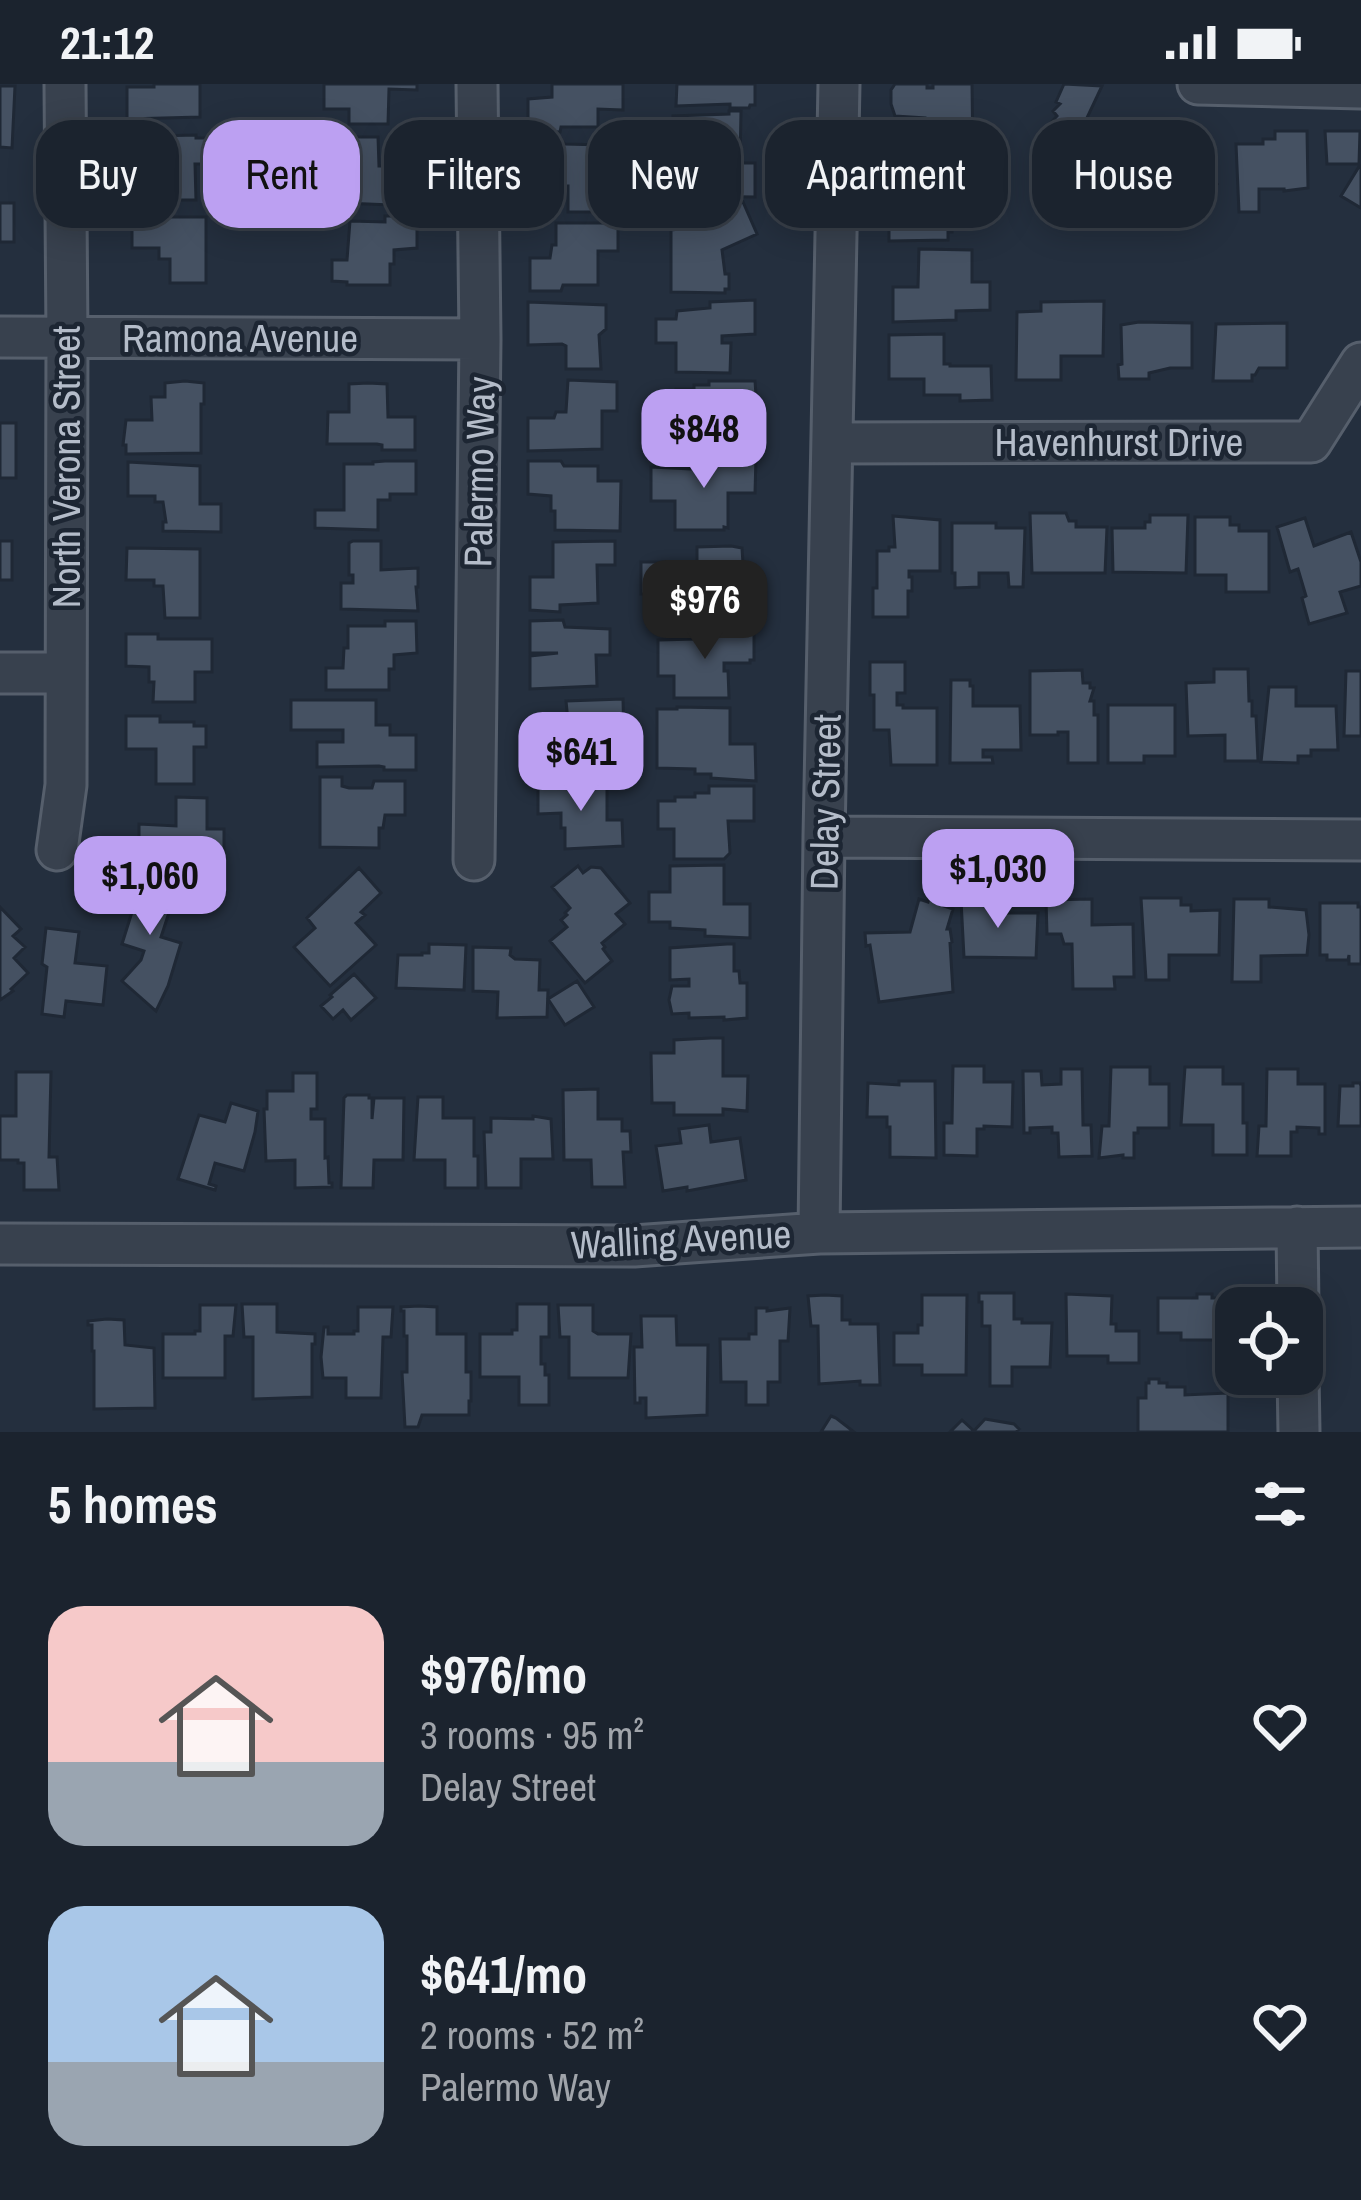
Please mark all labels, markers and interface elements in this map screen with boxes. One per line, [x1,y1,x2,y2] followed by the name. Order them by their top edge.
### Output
[60,12,154,73] text: 21:12
[36,120,179,228] chip: Buy
[203,120,360,228] chip: Rent
[384,120,564,228] chip: Filters
[588,120,741,228] chip: New
[765,120,1008,228] chip: Apartment
[1032,120,1215,228] chip: House
[122,312,358,364] street label: Ramona Avenue
[40,326,92,608] street label: North Verona Street
[451,376,507,568] street label: Palermo Way
[633,389,775,491] pin: $848
[668,402,740,454] text: $848
[995,416,1243,468] street label: Havenhurst Drive
[634,560,776,662] pin: $976
[669,573,741,625] text: $976
[510,712,652,814] pin: $641
[797,713,853,890] street label: Delay Street
[545,725,617,777] text: $641
[900,829,1096,931] pin: $1,030
[52,836,248,938] pin: $1,060
[949,842,1047,894] text: $1,030
[101,849,199,901] text: $1,060
[570,1207,792,1271] street label: Walling Avenue
[1215,1287,1323,1395] map controls
[1215,1287,1323,1395] button: locate
[48,1470,218,1539] text: 5 homes
[1247,1471,1313,1537] icon: filters
[420,1640,587,1709] text: $976/mo
[144,1654,288,1798] icon: home
[1247,1693,1313,1759] icon: heart
[420,1709,644,1761] text: 3 rooms · 95 m²
[420,1761,596,1813] text: Delay Street
[420,1940,587,2009] text: $641/mo
[144,1954,288,2098] icon: home
[1247,1993,1313,2059] icon: heart
[420,2009,644,2061] text: 2 rooms · 52 m²
[420,2061,611,2113] text: Palermo Way

